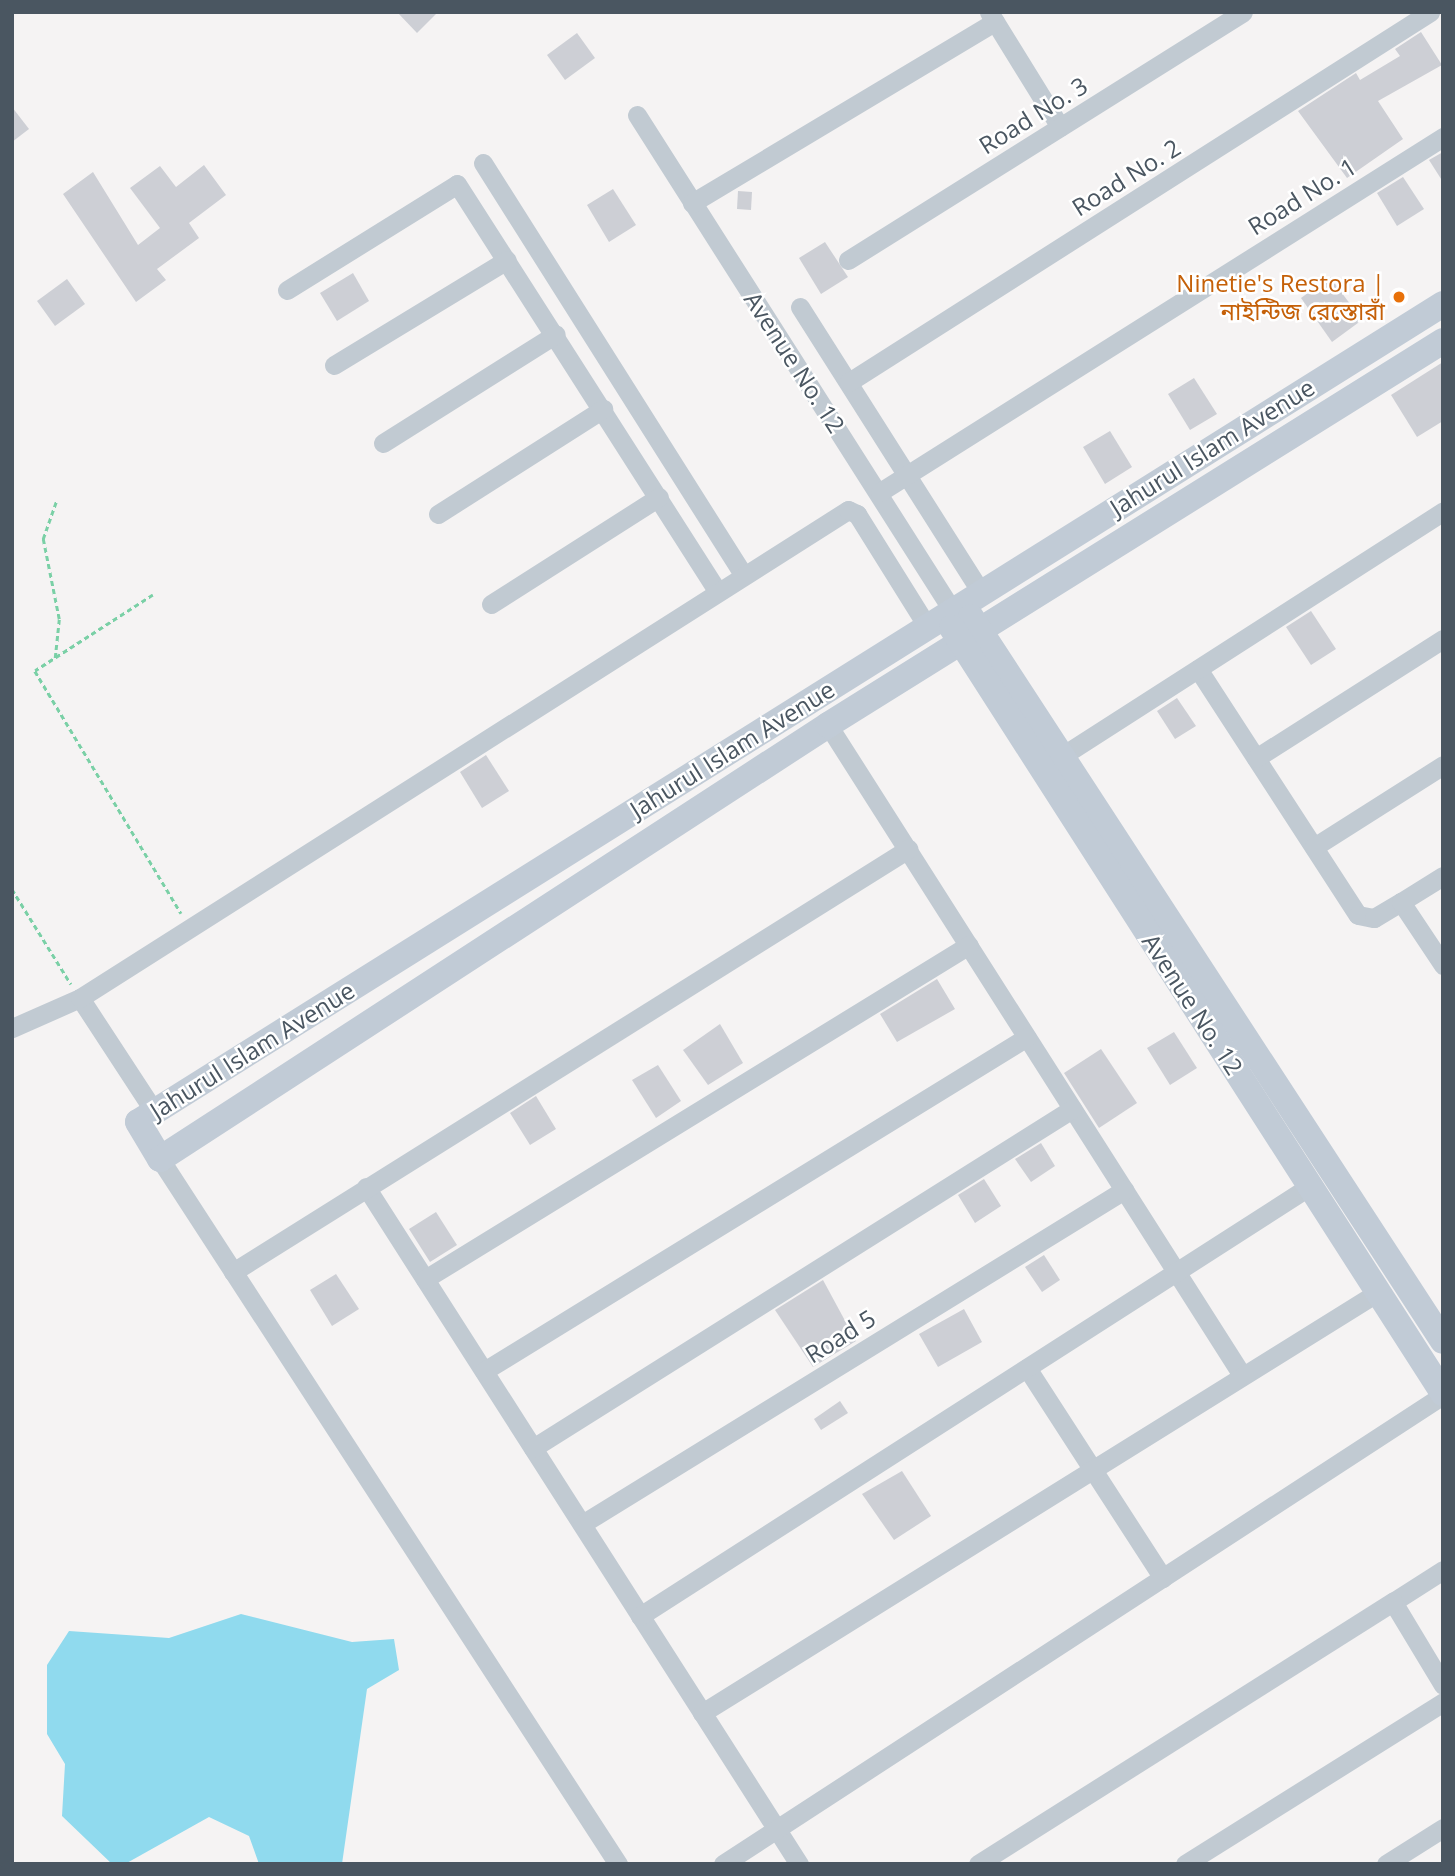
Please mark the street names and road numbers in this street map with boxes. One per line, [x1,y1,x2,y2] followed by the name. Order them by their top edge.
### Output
[974,70,1092,160] street label: Road No. 3
[1067,132,1185,222] street label: Road No. 2
[1243,151,1361,241] street label: Road No. 1
[739,286,851,438] street label: Avenue No. 12
[1104,372,1320,522] street label: Jahurul Islam Avenue
[624,674,840,824] street label: Jahurul Islam Avenue
[1137,928,1249,1080] street label: Avenue No. 12
[144,975,360,1125] street label: Jahurul Islam Avenue
[800,1303,880,1369] street label: Road 5

